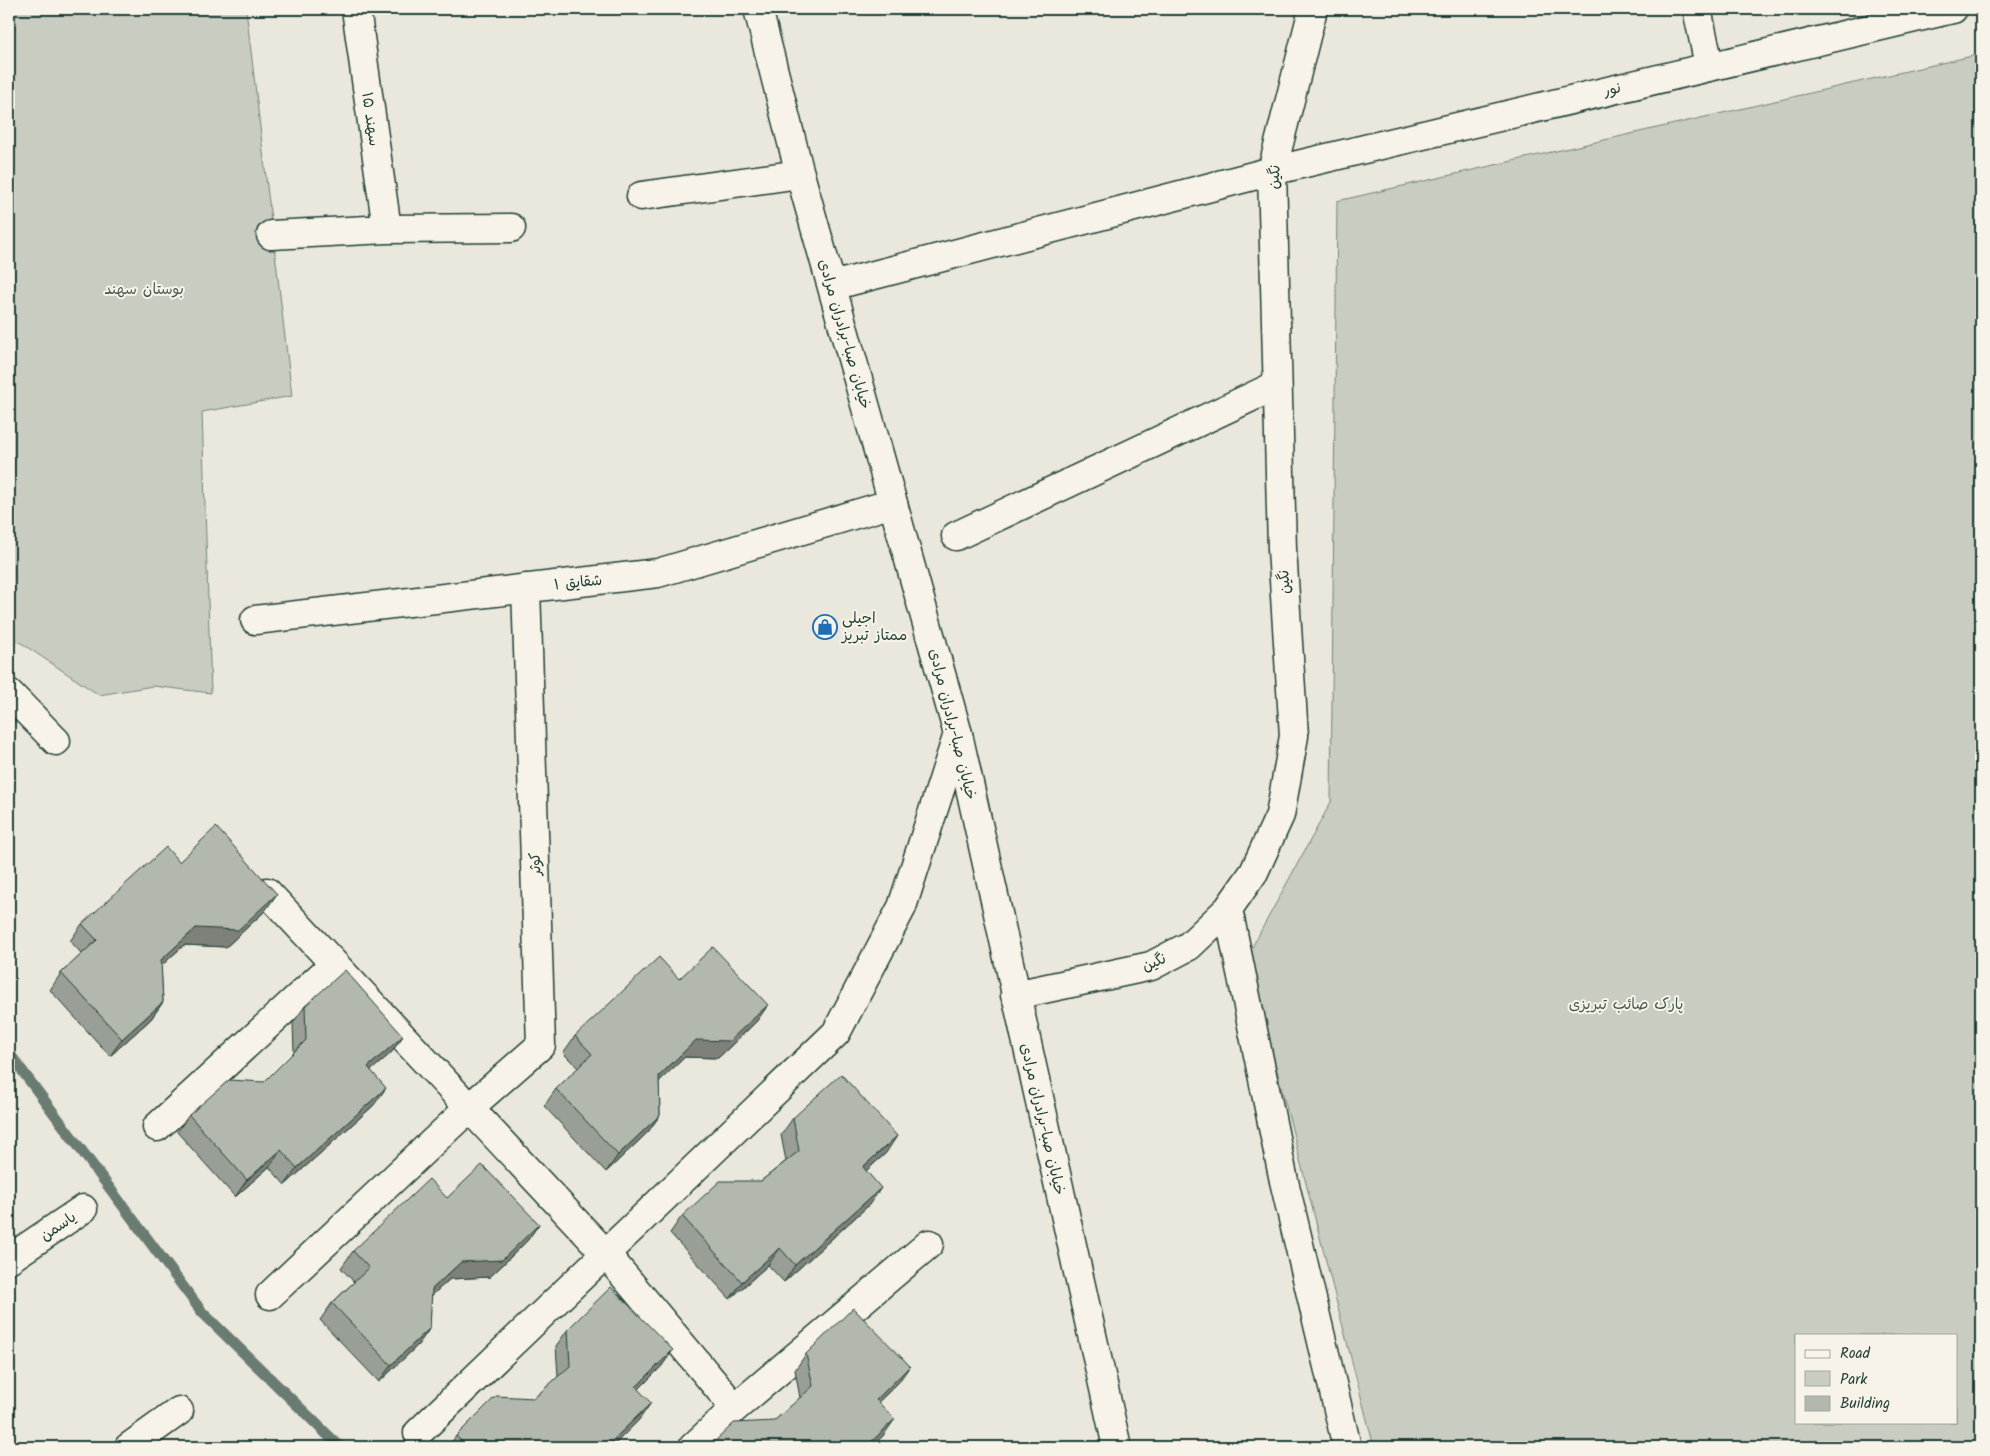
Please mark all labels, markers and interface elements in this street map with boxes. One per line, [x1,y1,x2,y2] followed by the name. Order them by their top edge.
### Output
[1600,76,1624,104] street label: نور
[354,91,386,148] street label: سهند ۱۵
[1262,164,1288,190] street label: نگین
[811,256,877,412] street label: خیابان صبا-برادران مرادی
[104,278,184,302] park label: بوستان سهند
[553,569,603,597] street label: شقایق ۱
[1272,569,1298,595] street label: نگین
[840,607,907,648] place label: اجیلی ممتاز تبریز
[812,614,838,640] shop icon: اجیلی ممتاز تبریز
[922,646,982,802] street label: خیابان صبا-برادران مرادی
[524,852,548,878] street label: کوثر
[1139,947,1170,979] street label: نگین
[1569,993,1683,1017] park label: پارک صائب تبریزی
[1013,1041,1071,1198] street label: خیابان صبا-برادران مرادی
[35,1206,82,1248] street label: یاسمن
[1795,1334,1958,1424] legend
[1840,1342,1871,1366] text: Road
[1840,1368,1868,1392] text: Park
[1840,1392,1890,1416] text: Building

